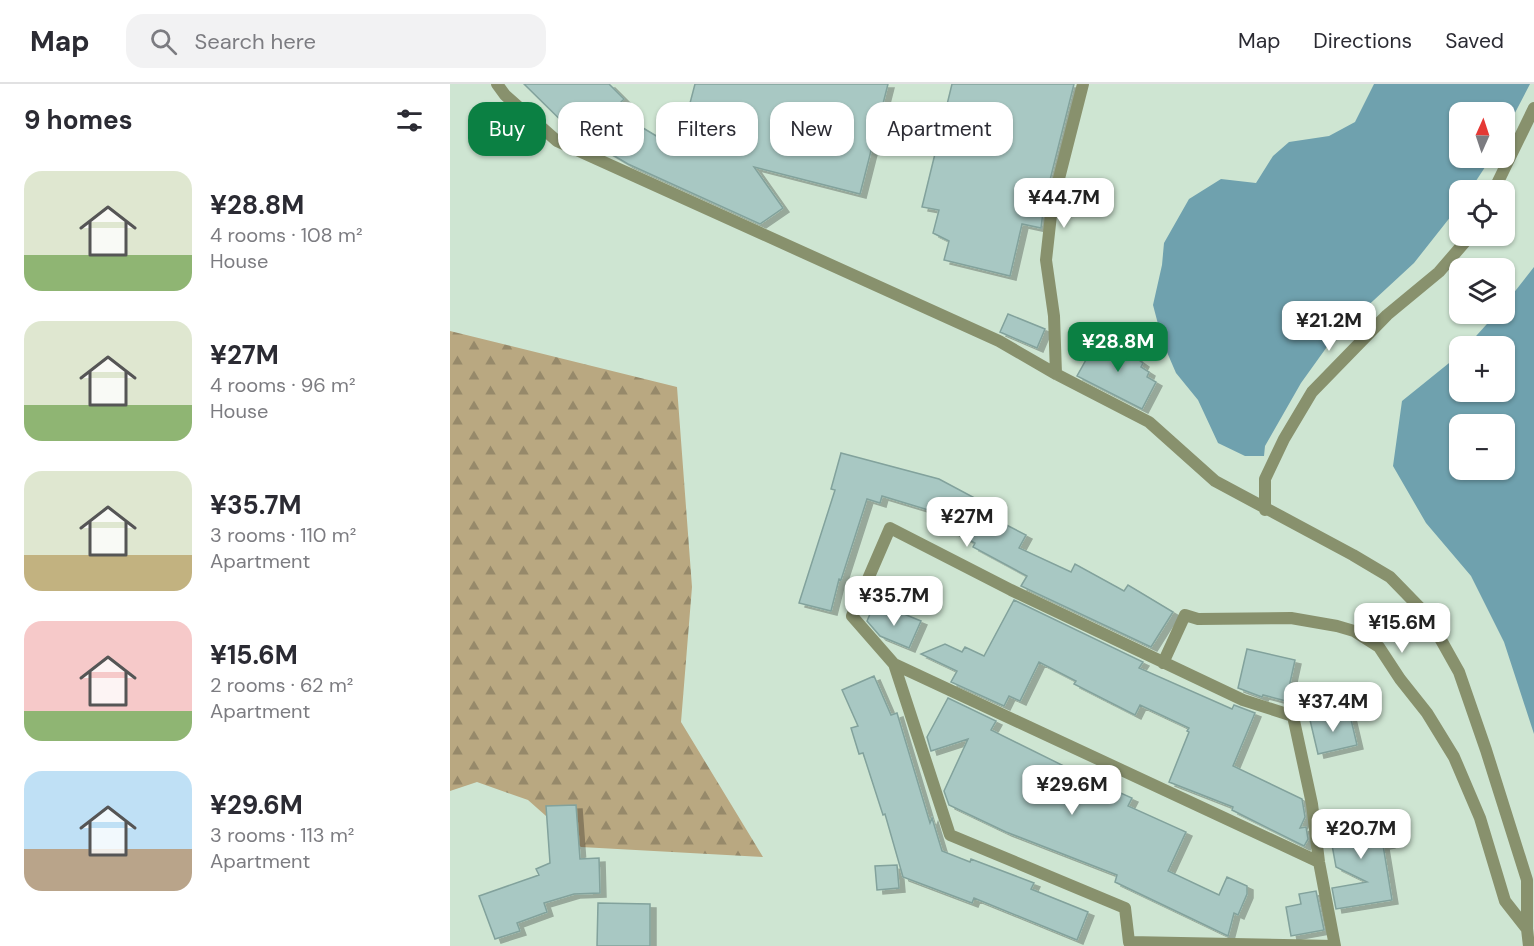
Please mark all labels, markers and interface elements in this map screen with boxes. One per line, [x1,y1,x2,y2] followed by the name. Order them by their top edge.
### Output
[126,14,546,68] search box
[30,23,90,60] text: Map
[147,25,180,58] icon: search
[195,27,316,56] text: Search here
[1238,27,1280,55] text: Map
[1313,27,1412,55] text: Directions
[1445,27,1504,55] text: Saved
[468,102,546,156] chip: Buy
[558,102,644,156] chip: Rent
[656,102,758,156] chip: Filters
[770,102,854,156] chip: New
[866,102,1013,156] chip: Apartment
[1449,102,1515,168] north arrow
[1449,102,1515,480] map controls
[24,103,133,137] text: 9 homes
[393,104,426,137] icon: filters
[1015,178,1113,229] pin: ¥44.7M
[1449,180,1515,246] button: locate
[1028,184,1100,210] text: ¥44.7M
[210,188,304,222] text: ¥28.8M
[72,195,144,267] icon: home
[210,222,362,248] text: 4 rooms · 108 m²
[210,248,268,274] text: House
[1449,258,1515,324] button: layers
[1280,301,1378,352] pin: ¥21.2M
[1296,307,1362,333] text: ¥21.2M
[1069,322,1167,373] pin: ¥28.8M
[1082,328,1154,354] text: ¥28.8M
[1449,336,1515,402] button: +
[210,338,279,372] text: ¥27M
[72,345,144,417] icon: home
[210,372,356,398] text: 4 rooms · 96 m²
[210,398,268,424] text: House
[1449,414,1515,480] button: −
[210,488,302,522] text: ¥35.7M
[72,495,144,567] icon: home
[931,497,1003,548] pin: ¥27M
[941,503,993,529] text: ¥27M
[210,522,356,548] text: 3 rooms · 110 m²
[210,548,310,574] text: Apartment
[845,576,943,627] pin: ¥35.7M
[859,582,929,608] text: ¥35.7M
[1353,603,1451,654] pin: ¥15.6M
[1368,609,1436,635] text: ¥15.6M
[210,638,298,672] text: ¥15.6M
[72,645,144,717] icon: home
[210,672,353,698] text: 2 rooms · 62 m²
[1284,682,1382,733] pin: ¥37.4M
[1298,688,1368,714] text: ¥37.4M
[210,698,310,724] text: Apartment
[1023,765,1121,816] pin: ¥29.6M
[1036,771,1108,797] text: ¥29.6M
[210,788,303,822] text: ¥29.6M
[72,795,144,867] icon: home
[1312,809,1410,860] pin: ¥20.7M
[1326,815,1396,841] text: ¥20.7M
[210,822,354,848] text: 3 rooms · 113 m²
[210,848,310,874] text: Apartment

